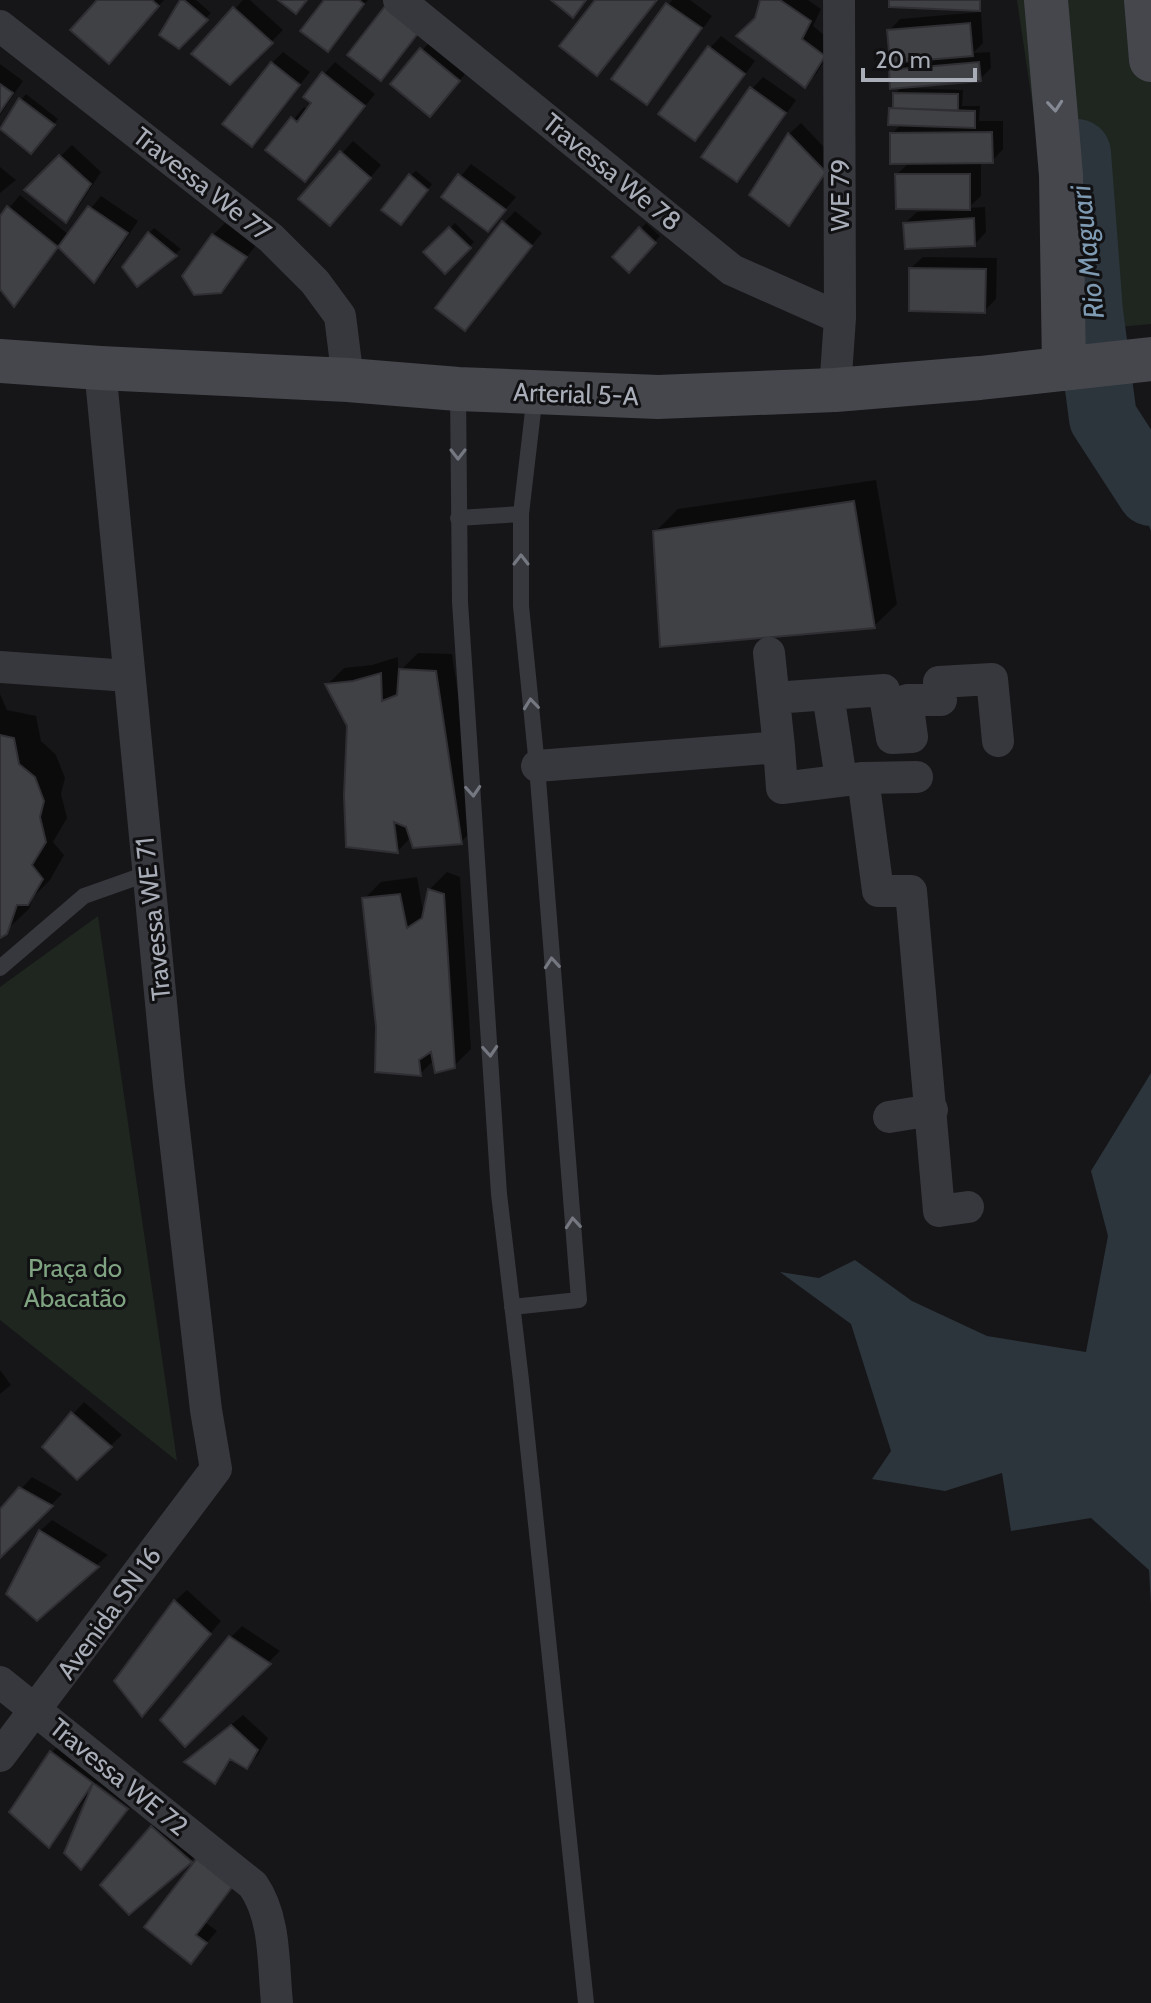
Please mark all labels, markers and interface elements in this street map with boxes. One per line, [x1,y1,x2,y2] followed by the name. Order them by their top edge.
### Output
[863,32,975,82] scale bar
[875,45,931,74] text: 20 m
[1047,100,1064,113] one-way arrow
[536,106,688,238] street label: Travessa We 78
[127,120,277,248] street label: Travessa We 77
[824,159,856,231] street label: WE 79
[1063,183,1111,320] water label: Rio Maguari
[513,376,639,412] street label: Arterial 5-A
[449,448,467,461] one-way arrow
[512,553,530,566] one-way arrow
[522,697,539,710] one-way arrow
[464,785,481,798] one-way arrow
[129,836,177,1002] street label: Travessa WE 71
[544,956,561,969] one-way arrow
[481,1045,498,1058] one-way arrow
[565,1216,582,1229] one-way arrow
[24,1252,126,1314] park label: Praça do Abacatão
[50,1540,168,1686] street label: Avenida SN 16
[43,1711,195,1843] street label: Travessa WE 72

